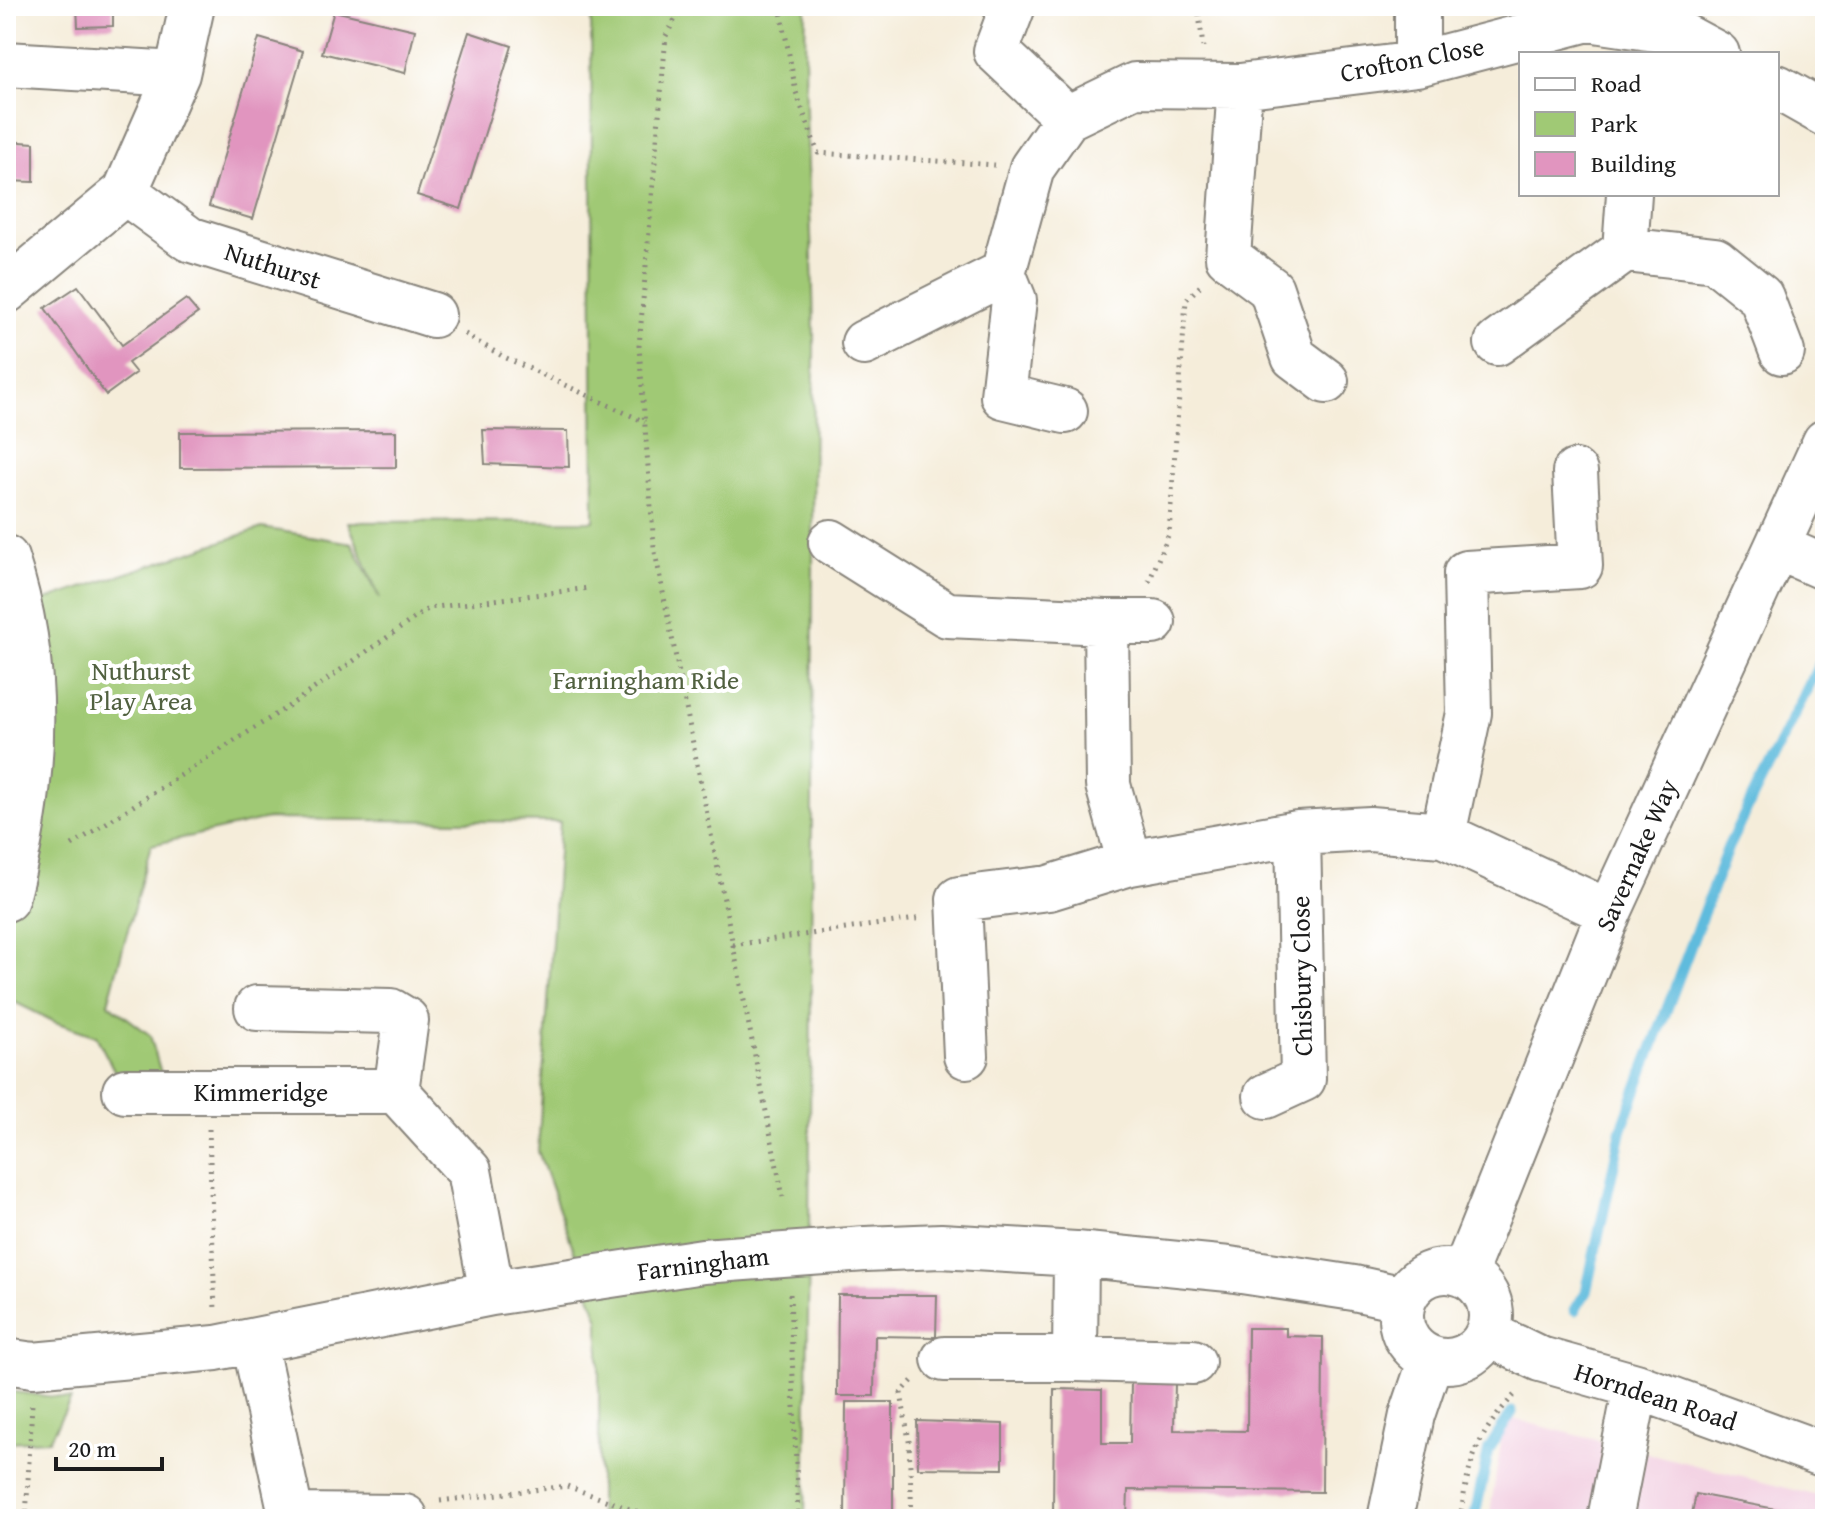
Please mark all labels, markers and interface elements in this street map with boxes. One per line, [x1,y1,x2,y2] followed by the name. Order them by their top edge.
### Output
[1337,26,1487,92] street label: Crofton Close
[1519,52,1779,196] legend
[1591,66,1641,101] text: Road
[1591,106,1638,141] text: Park
[1591,146,1676,181] text: Building
[220,231,326,299] street label: Nuthurst
[90,651,193,720] park label: Nuthurst Play Area
[553,660,739,699] park label: Farningham Ride
[1585,772,1687,938] street label: Savernake Way
[1280,895,1322,1057] street label: Chisbury Close
[194,1072,328,1111] street label: Kimmeridge
[635,1236,771,1290] street label: Farningham
[1570,1351,1742,1441] street label: Horndean Road
[56,1421,162,1471] scale bar
[68,1431,116,1466] text: 20 m

